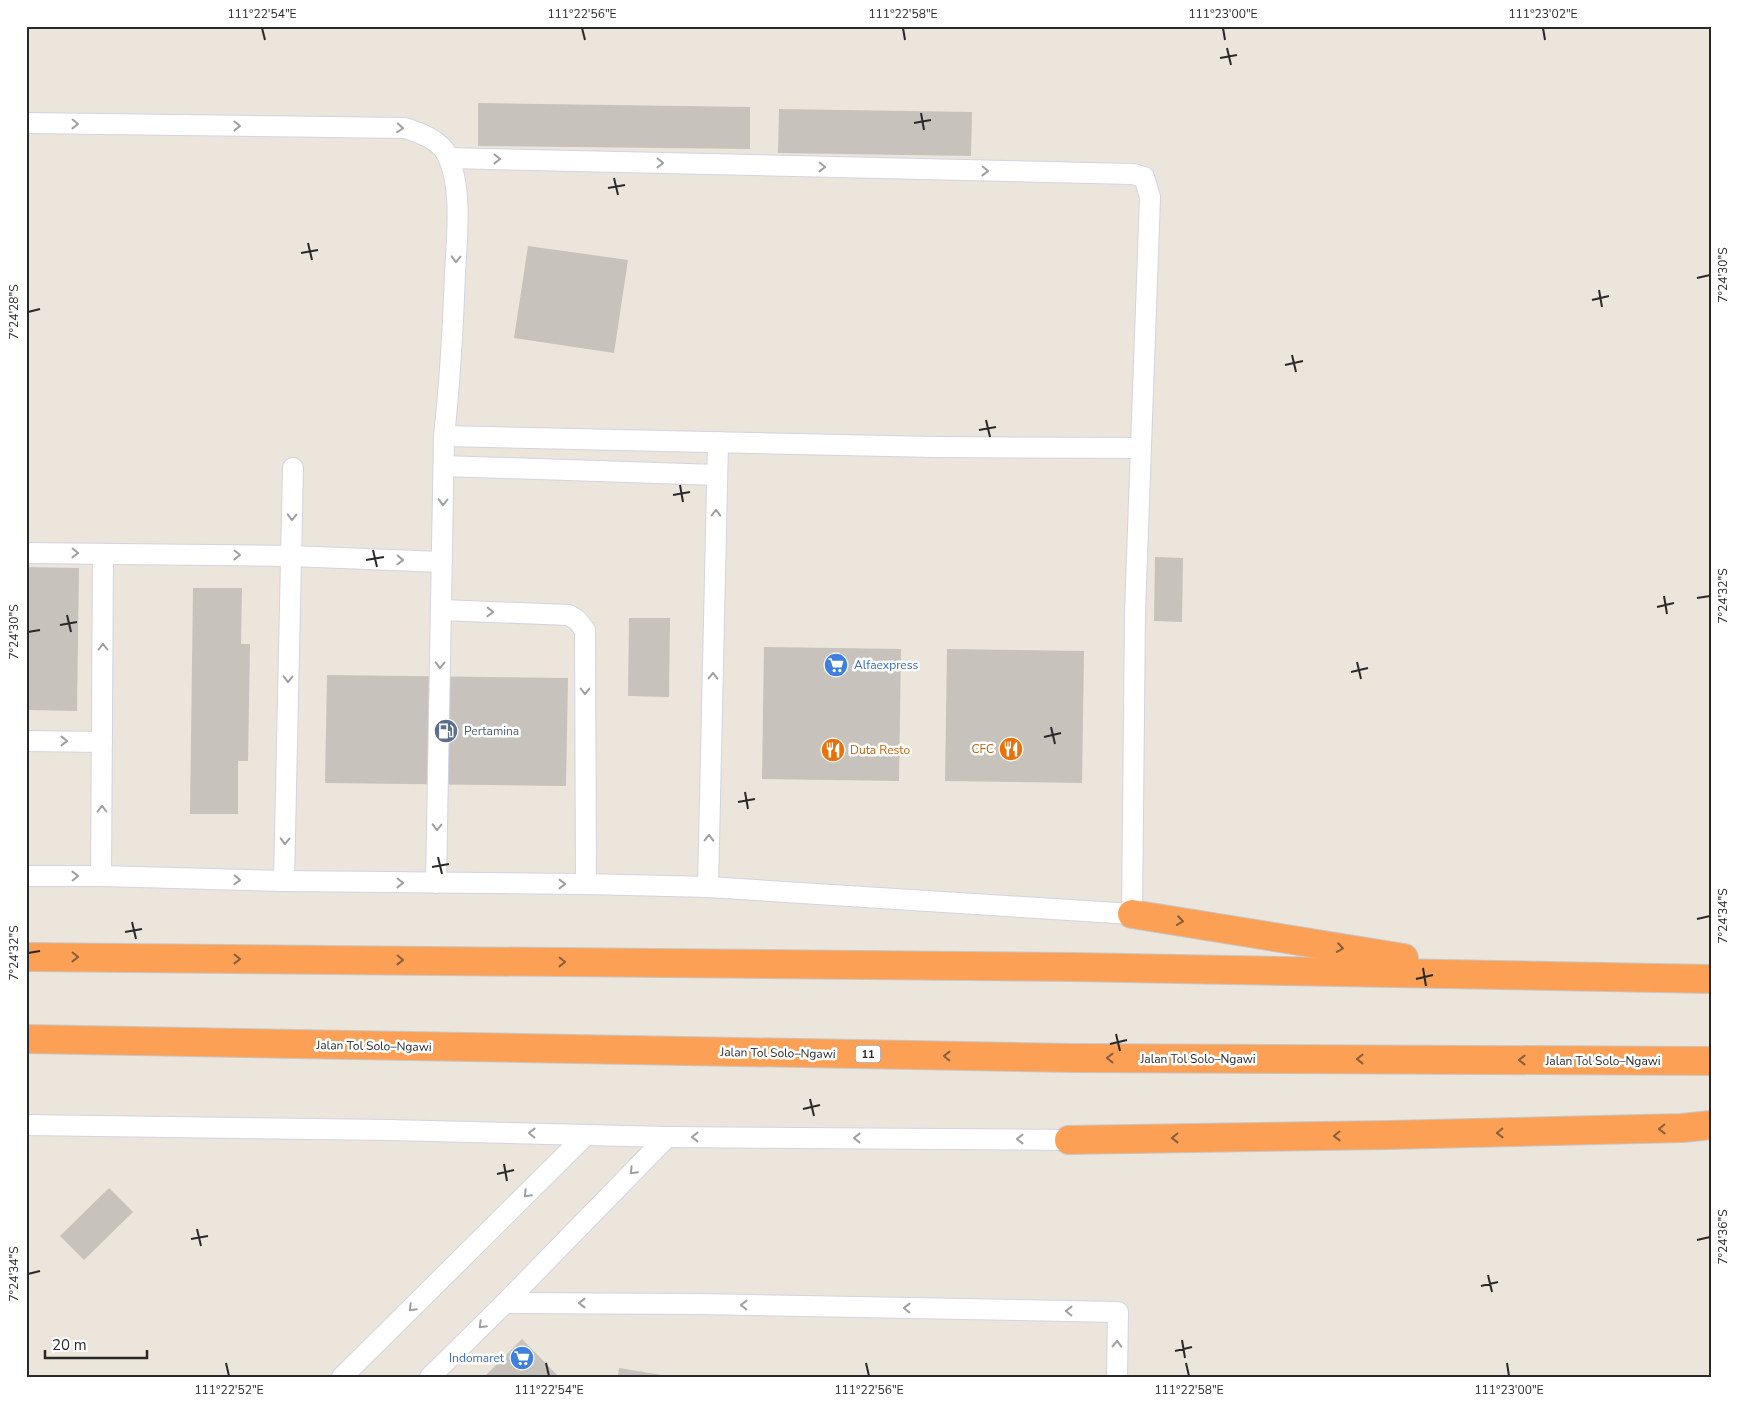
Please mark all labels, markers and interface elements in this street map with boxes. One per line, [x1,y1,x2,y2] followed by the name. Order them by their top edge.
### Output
[227,6,297,22] text: 111°22'54"E
[547,6,617,22] text: 111°22'56"E
[868,6,938,22] text: 111°22'58"E
[1188,6,1258,22] text: 111°23'00"E
[1508,6,1578,22] text: 111°23'02"E
[71,118,79,129] one-way arrow
[234,121,242,131] one-way arrow
[396,123,404,134] one-way arrow
[494,154,502,165] one-way arrow
[656,158,664,168] one-way arrow
[819,162,827,172] one-way arrow
[981,166,989,176] one-way arrow
[1715,247,1731,303] text: 7°24'30"S
[450,255,461,263] one-way arrow
[6,284,22,340] text: 7°24'28"S
[438,499,448,507] one-way arrow
[711,509,721,517] one-way arrow
[287,513,297,521] one-way arrow
[71,548,79,559] one-way arrow
[234,550,242,560] one-way arrow
[396,555,404,566] one-way arrow
[1715,568,1731,624] text: 7°24'32"S
[6,604,22,660] text: 7°24'30"S
[486,607,494,617] one-way arrow
[98,643,108,650] one-way arrow
[823,652,849,678] supermarket icon: Alfaexpress
[854,657,919,673] place label: Alfaexpress
[435,662,445,669] one-way arrow
[707,672,718,680] one-way arrow
[283,676,293,683] one-way arrow
[580,687,590,695] one-way arrow
[433,718,459,744] fuel station icon: Pertamina
[464,723,519,739] place label: Pertamina
[61,736,69,746] one-way arrow
[998,736,1024,762] restaurant icon: CFC
[820,737,846,763] restaurant icon: Duta Resto
[971,741,994,757] place label: CFC
[850,742,910,758] place label: Duta Resto
[97,805,107,813] one-way arrow
[432,824,442,832] one-way arrow
[704,834,714,842] one-way arrow
[279,838,290,846] one-way arrow
[72,871,79,881] one-way arrow
[234,875,242,885] one-way arrow
[396,878,404,888] one-way arrow
[559,879,567,889] one-way arrow
[1715,888,1731,944] text: 7°24'34"S
[1176,916,1184,926] one-way arrow
[6,925,22,981] text: 7°24'32"S
[1336,942,1345,952] one-way arrow
[72,952,79,962] one-way arrow
[234,954,242,964] one-way arrow
[396,955,404,965] one-way arrow
[559,957,567,967] one-way arrow
[315,1037,432,1055] street label: Jalan Tol Solo–Ngawi
[719,1044,836,1062] street label: Jalan Tol Solo–Ngawi
[856,1046,880,1062] road number: 11
[943,1050,951,1061] one-way arrow
[1139,1051,1256,1067] street label: Jalan Tol Solo–Ngawi
[1105,1053,1113,1063] one-way arrow
[1544,1053,1661,1069] street label: Jalan Tol Solo–Ngawi
[1355,1054,1363,1064] one-way arrow
[1518,1055,1526,1065] one-way arrow
[1658,1123,1666,1134] one-way arrow
[1495,1127,1503,1138] one-way arrow
[528,1128,536,1139] one-way arrow
[1333,1131,1340,1141] one-way arrow
[691,1132,698,1142] one-way arrow
[853,1133,861,1143] one-way arrow
[1170,1133,1178,1143] one-way arrow
[1016,1134,1024,1144] one-way arrow
[630,1166,639,1175] one-way arrow
[524,1188,533,1197] one-way arrow
[1715,1209,1731,1265] text: 7°24'36"S
[6,1246,22,1302] text: 7°24'34"S
[578,1298,586,1308] one-way arrow
[740,1300,748,1310] one-way arrow
[409,1303,418,1312] one-way arrow
[903,1303,910,1313] one-way arrow
[1065,1306,1073,1316] one-way arrow
[479,1319,488,1328] one-way arrow
[45,1328,148,1360] scale bar
[52,1335,87,1355] text: 20 m
[1112,1340,1123,1348] one-way arrow
[509,1345,535,1371] supermarket icon: Indomaret
[449,1350,505,1366] place label: Indomaret
[194,1382,264,1398] text: 111°22'52"E
[514,1382,584,1398] text: 111°22'54"E
[834,1382,904,1398] text: 111°22'56"E
[1154,1382,1224,1398] text: 111°22'58"E
[1474,1382,1544,1398] text: 111°23'00"E

